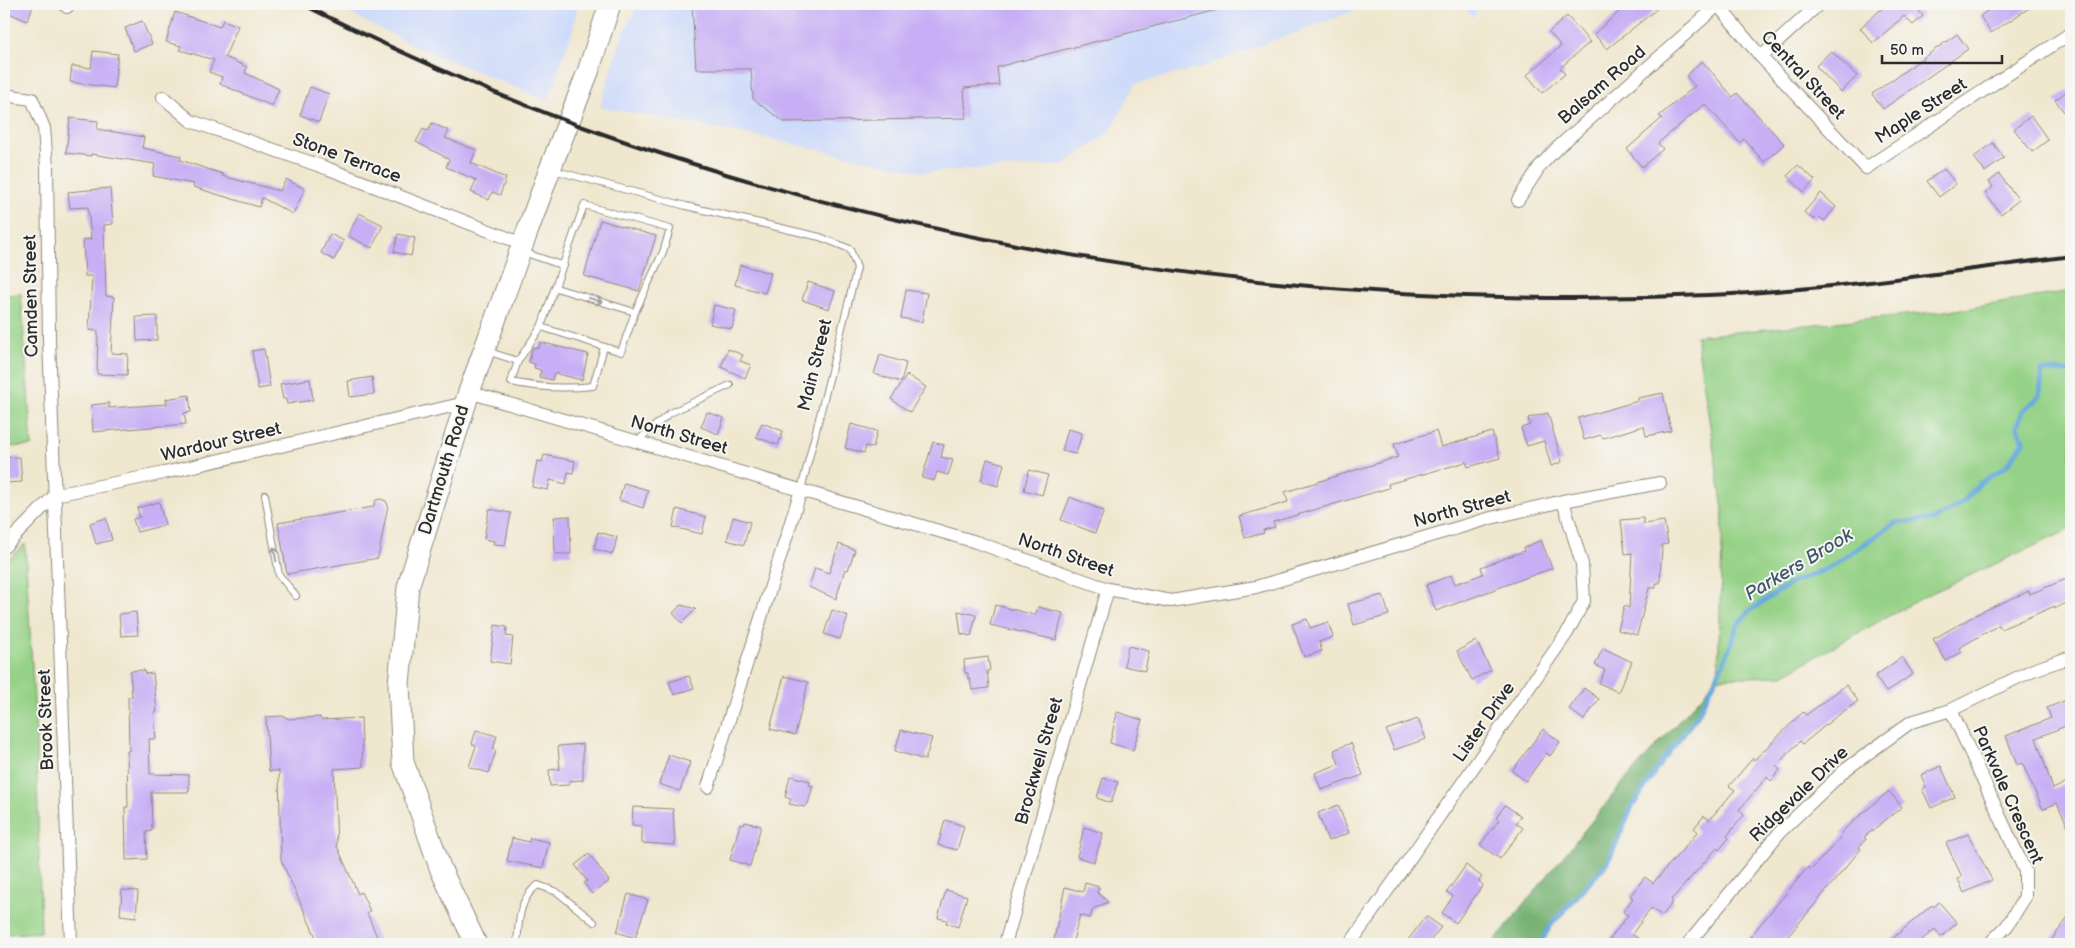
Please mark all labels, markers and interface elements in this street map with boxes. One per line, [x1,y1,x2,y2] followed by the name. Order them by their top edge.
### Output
[1757,26,1850,124] street label: Central Street
[1882,32,2002,64] scale bar
[1554,41,1650,129] street label: Balsam Road
[1890,41,1924,60] text: 50 m
[1871,73,1971,148] street label: Maple Street
[290,129,404,187] street label: Stone Terrace
[19,234,43,358] street label: Camden Street
[587,295,603,305] one-way arrow
[793,316,837,413] street label: Main Street
[414,403,474,537] street label: Dartmouth Road
[628,411,730,459] street label: North Street
[159,418,284,466] street label: Wardour Street
[1411,486,1513,532] street label: North Street
[1741,523,1858,606] water label: Parkers Brook
[1015,529,1117,581] street label: North Street
[270,546,280,562] one-way arrow
[34,668,58,771] street label: Brook Street
[1449,678,1519,766] street label: Lister Drive
[1011,694,1067,827] street label: Brockwell Street
[1968,723,2048,868] street label: Parkvale Crescent
[1745,742,1853,846] street label: Ridgevale Drive

